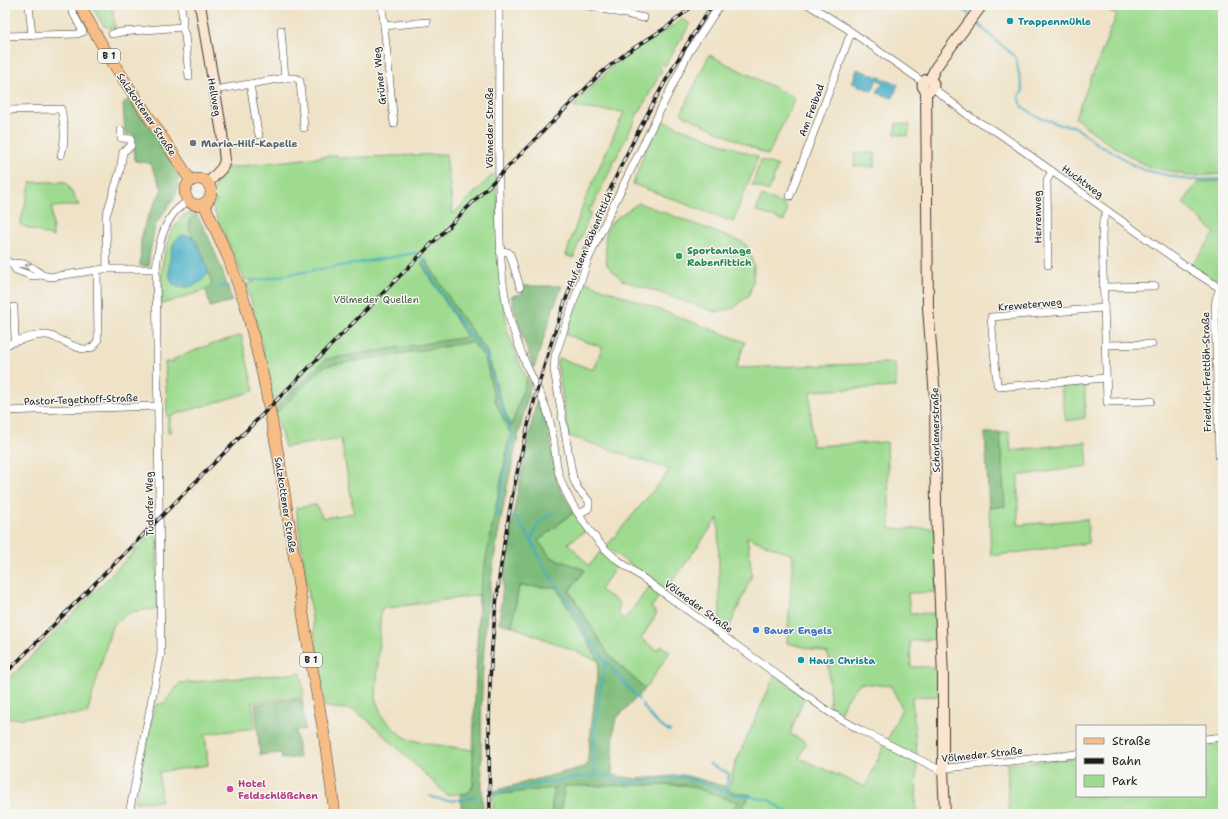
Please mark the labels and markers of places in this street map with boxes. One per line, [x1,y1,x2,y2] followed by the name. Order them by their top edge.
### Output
[1018,15,1091,28] place label: Trappenmühle
[1005,16,1015,26] marker: Trappenmühle
[201,137,298,150] place label: Maria-Hilf-Kapelle
[188,138,198,148] marker: Maria-Hilf-Kapelle
[687,244,752,269] place label: Sportanlage Rabenfittich
[674,251,684,261] marker: Sportanlage Rabenfittich
[764,624,832,637] place label: Bauer Engels
[751,625,761,635] marker: Bauer Engels
[809,654,876,667] place label: Haus Christa
[796,655,806,665] marker: Haus Christa
[238,777,318,802] place label: Hotel Feldschlößchen
[225,784,235,794] marker: Hotel Feldschlößchen

